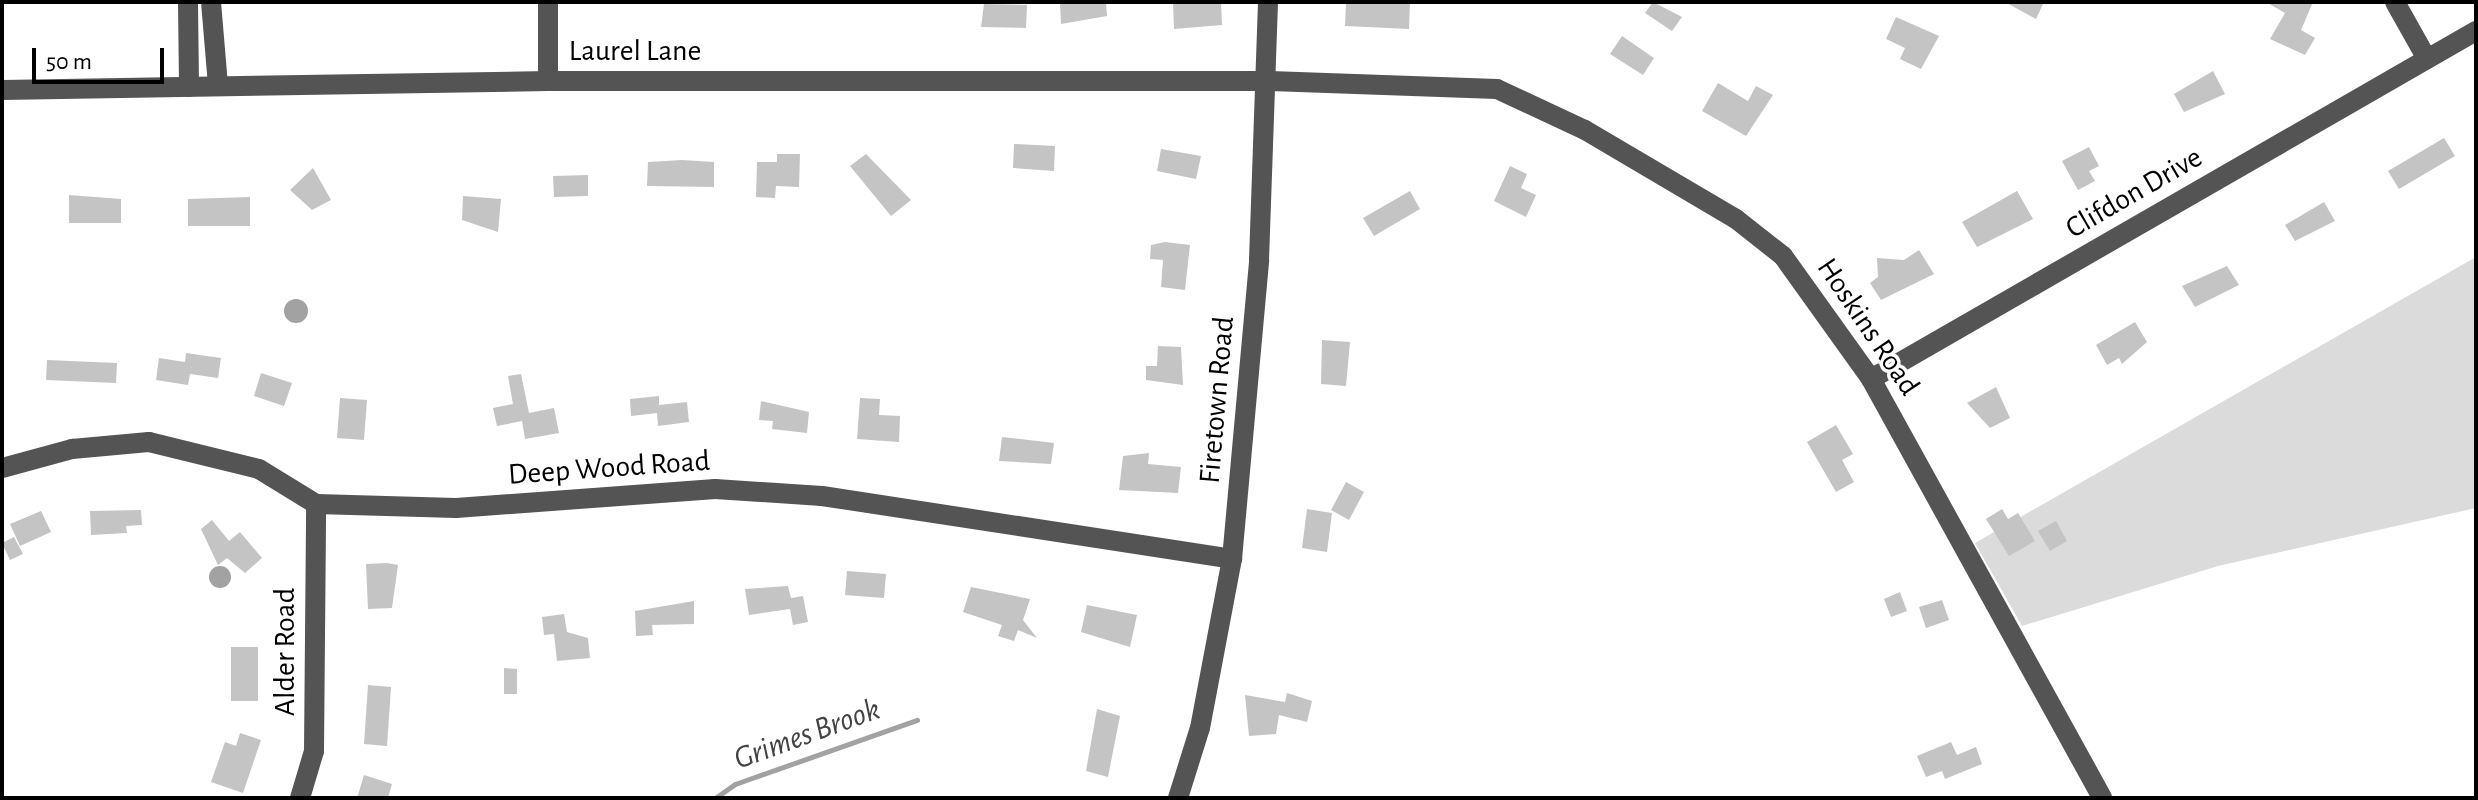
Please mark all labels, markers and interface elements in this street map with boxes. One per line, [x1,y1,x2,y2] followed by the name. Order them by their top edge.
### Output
[36,32,168,82] scale bar
[569,33,701,69] street label: Laurel Lane
[46,50,92,74] text: 50 m
[2059,140,2209,246] street label: Clifdon Drive
[1809,251,1927,403] street label: Hoskins Road
[1192,315,1242,485] street label: Firetown Road
[507,443,711,493] street label: Deep Wood Road
[267,588,303,716] street label: Alder Road
[729,690,885,778] water label: Grimes Brook

